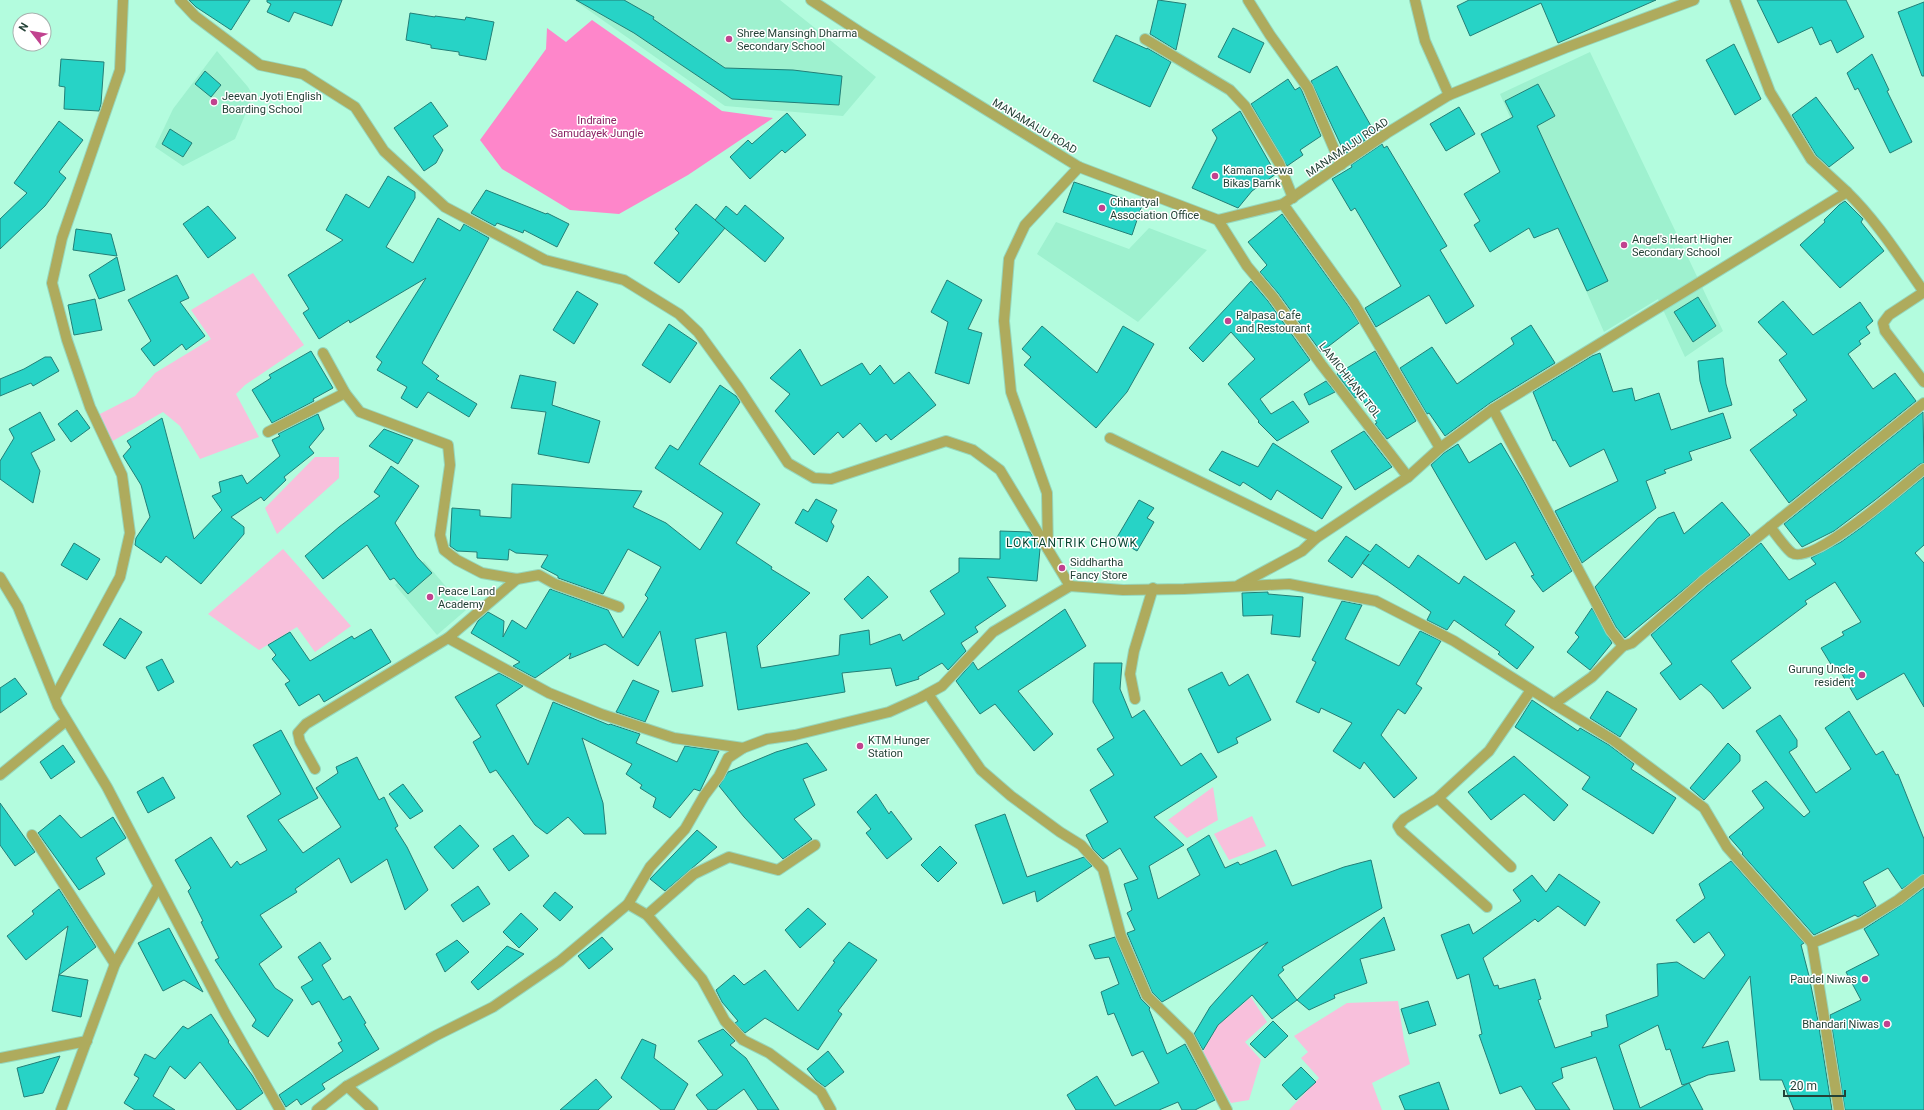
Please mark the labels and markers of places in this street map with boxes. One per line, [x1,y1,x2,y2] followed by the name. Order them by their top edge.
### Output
[737,27,857,53] place label: Shree Mansingh Dharma Secondary School
[724,34,734,44] marker: Shree Mansingh Dharma Secondary School
[222,90,322,116] place label: Jeevan Jyoti English Boarding School
[209,97,219,107] marker: Jeevan Jyoti English Boarding School
[1223,164,1293,190] place label: Kamana Sewa Bikas Bamk
[1210,171,1220,181] marker: Kamana Sewa Bikas Bamk
[1110,196,1199,222] place label: Chhantyal Association Office
[1097,203,1107,213] marker: Chhantyal Association Office
[1632,233,1732,259] place label: Angel's Heart Higher Secondary School
[1619,240,1629,250] marker: Angel's Heart Higher Secondary School
[1236,309,1311,335] place label: Palpasa Cafe and Restourant
[1223,316,1233,326] marker: Palpasa Cafe and Restourant
[1070,556,1128,582] place label: Siddhartha Fancy Store
[1057,563,1067,573] marker: Siddhartha Fancy Store
[438,585,495,611] place label: Peace Land Academy
[425,592,435,602] marker: Peace Land Academy
[1788,663,1854,689] place label: Gurung Uncle resident
[1857,670,1867,680] marker: Gurung Uncle resident
[868,734,930,760] place label: KTM Hunger Station
[855,741,865,751] marker: KTM Hunger Station
[1790,973,1857,986] place label: Paudel Niwas
[1860,974,1870,984] marker: Paudel Niwas
[1802,1018,1879,1031] place label: Bhandari Niwas
[1882,1019,1892,1029] marker: Bhandari Niwas

